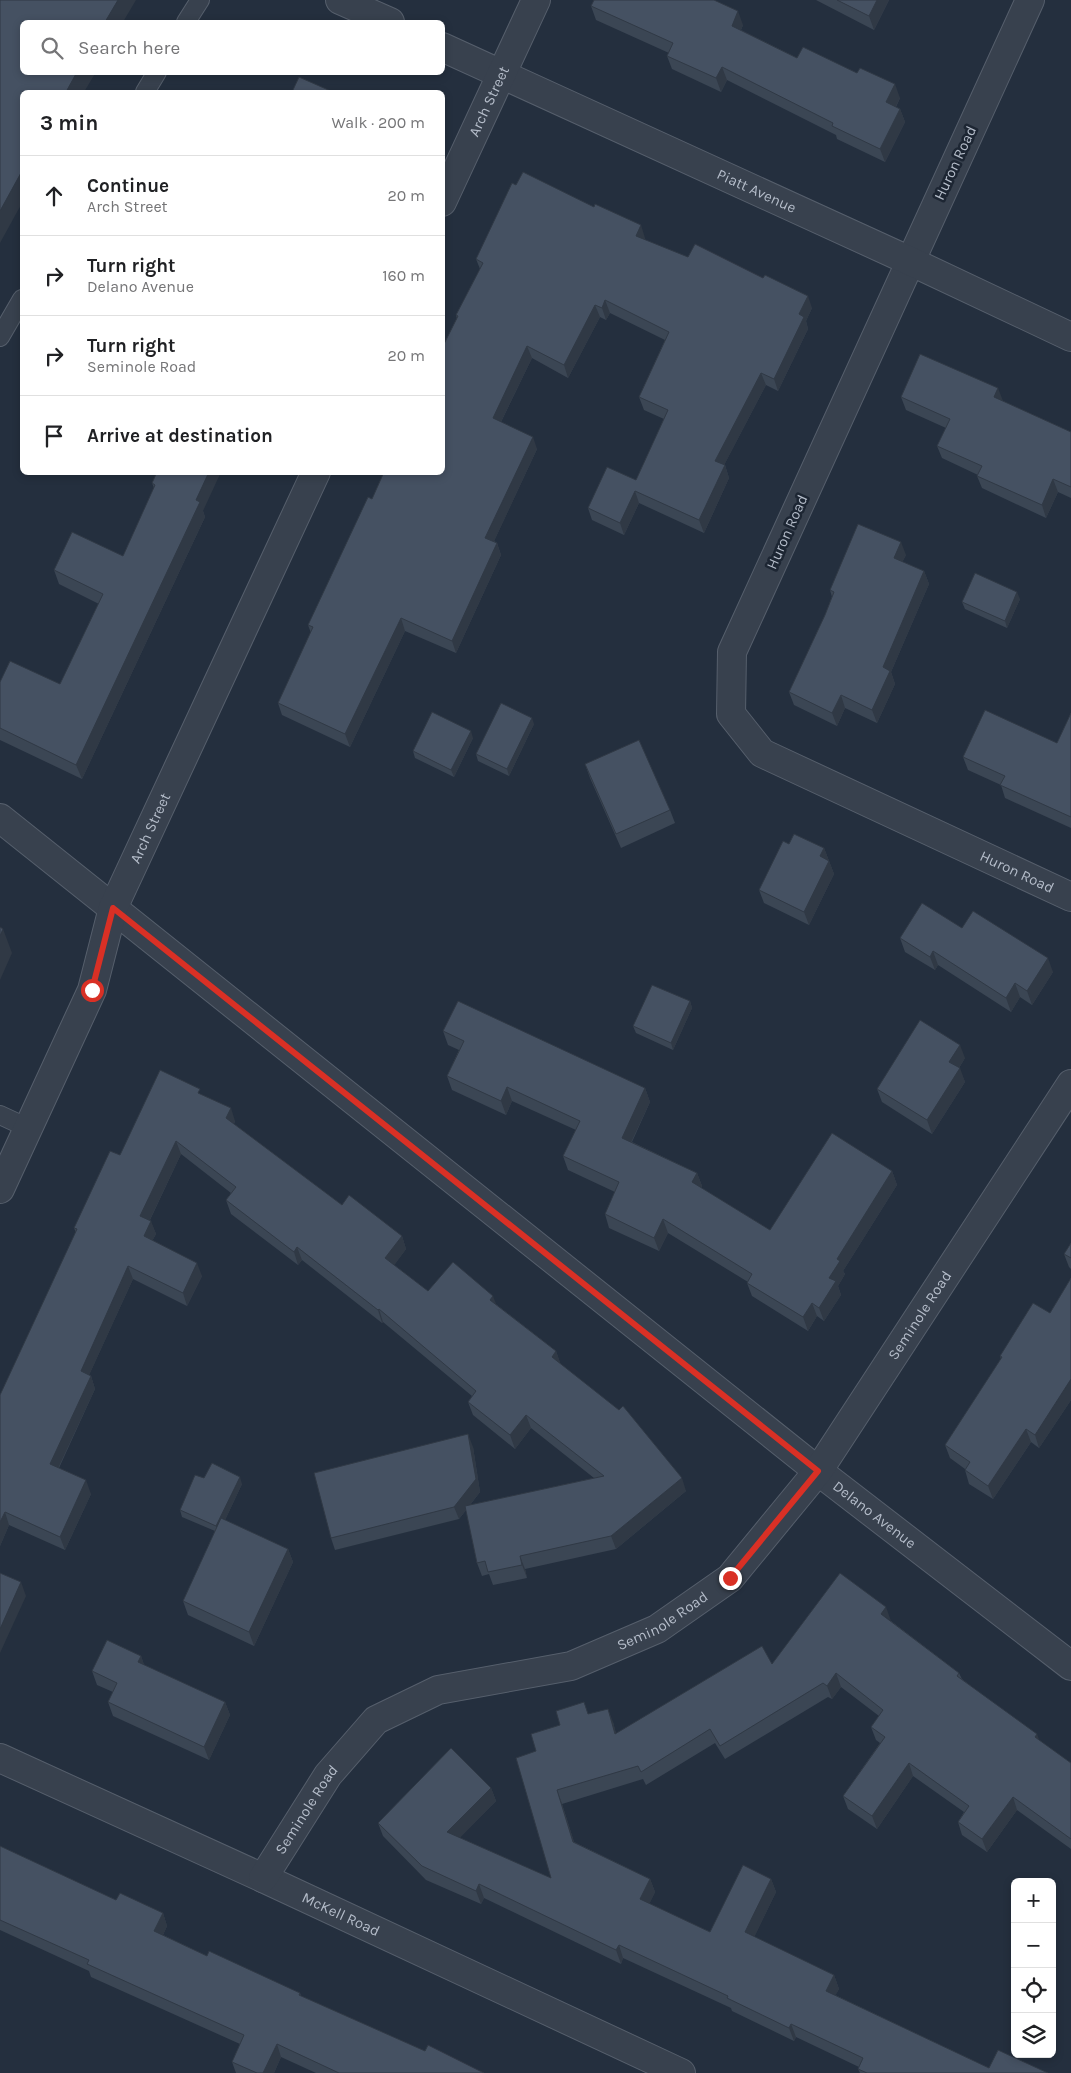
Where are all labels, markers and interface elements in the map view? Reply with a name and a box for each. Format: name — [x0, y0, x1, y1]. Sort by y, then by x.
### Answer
search box — [20, 20, 445, 75]
icon: search — [38, 34, 66, 62]
text: Search here — [78, 37, 180, 59]
street label: Arch Street — [465, 63, 513, 139]
text: 3 min — [40, 111, 98, 135]
text: Walk · 200 m — [331, 113, 425, 132]
street label: Huron Road — [930, 123, 980, 203]
street label: Piatt Avenue — [714, 165, 799, 217]
text: Continue — [87, 175, 169, 197]
icon: ahead — [40, 182, 68, 210]
text: 20 m — [387, 186, 425, 205]
text: Arch Street — [87, 197, 168, 216]
text: Turn right — [87, 255, 176, 277]
icon: right — [40, 262, 68, 290]
text: 160 m — [382, 266, 425, 285]
text: Delano Avenue — [87, 277, 194, 296]
text: Turn right — [87, 335, 176, 357]
icon: right — [40, 342, 68, 370]
text: 20 m — [387, 346, 425, 365]
text: Seminole Road — [87, 357, 196, 376]
icon: arrive — [40, 422, 68, 450]
text: Arrive at destination — [87, 425, 273, 447]
street label: Huron Road — [763, 492, 811, 572]
street label: Arch Street — [126, 790, 174, 866]
street label: Huron Road — [977, 847, 1057, 897]
route start — [81, 979, 104, 1002]
street label: Seminole Road — [884, 1267, 955, 1363]
street label: Delano Avenue — [829, 1477, 920, 1552]
route end — [719, 1567, 742, 1590]
street label: Seminole Road — [614, 1587, 711, 1654]
street label: Seminole Road — [271, 1761, 342, 1858]
map controls — [1011, 1878, 1056, 2058]
button: + — [1011, 1878, 1056, 1923]
street label: McKell Road — [299, 1888, 383, 1940]
button: − — [1011, 1923, 1056, 1968]
button: locate — [1011, 1968, 1056, 2013]
button: layers — [1011, 2013, 1056, 2058]

